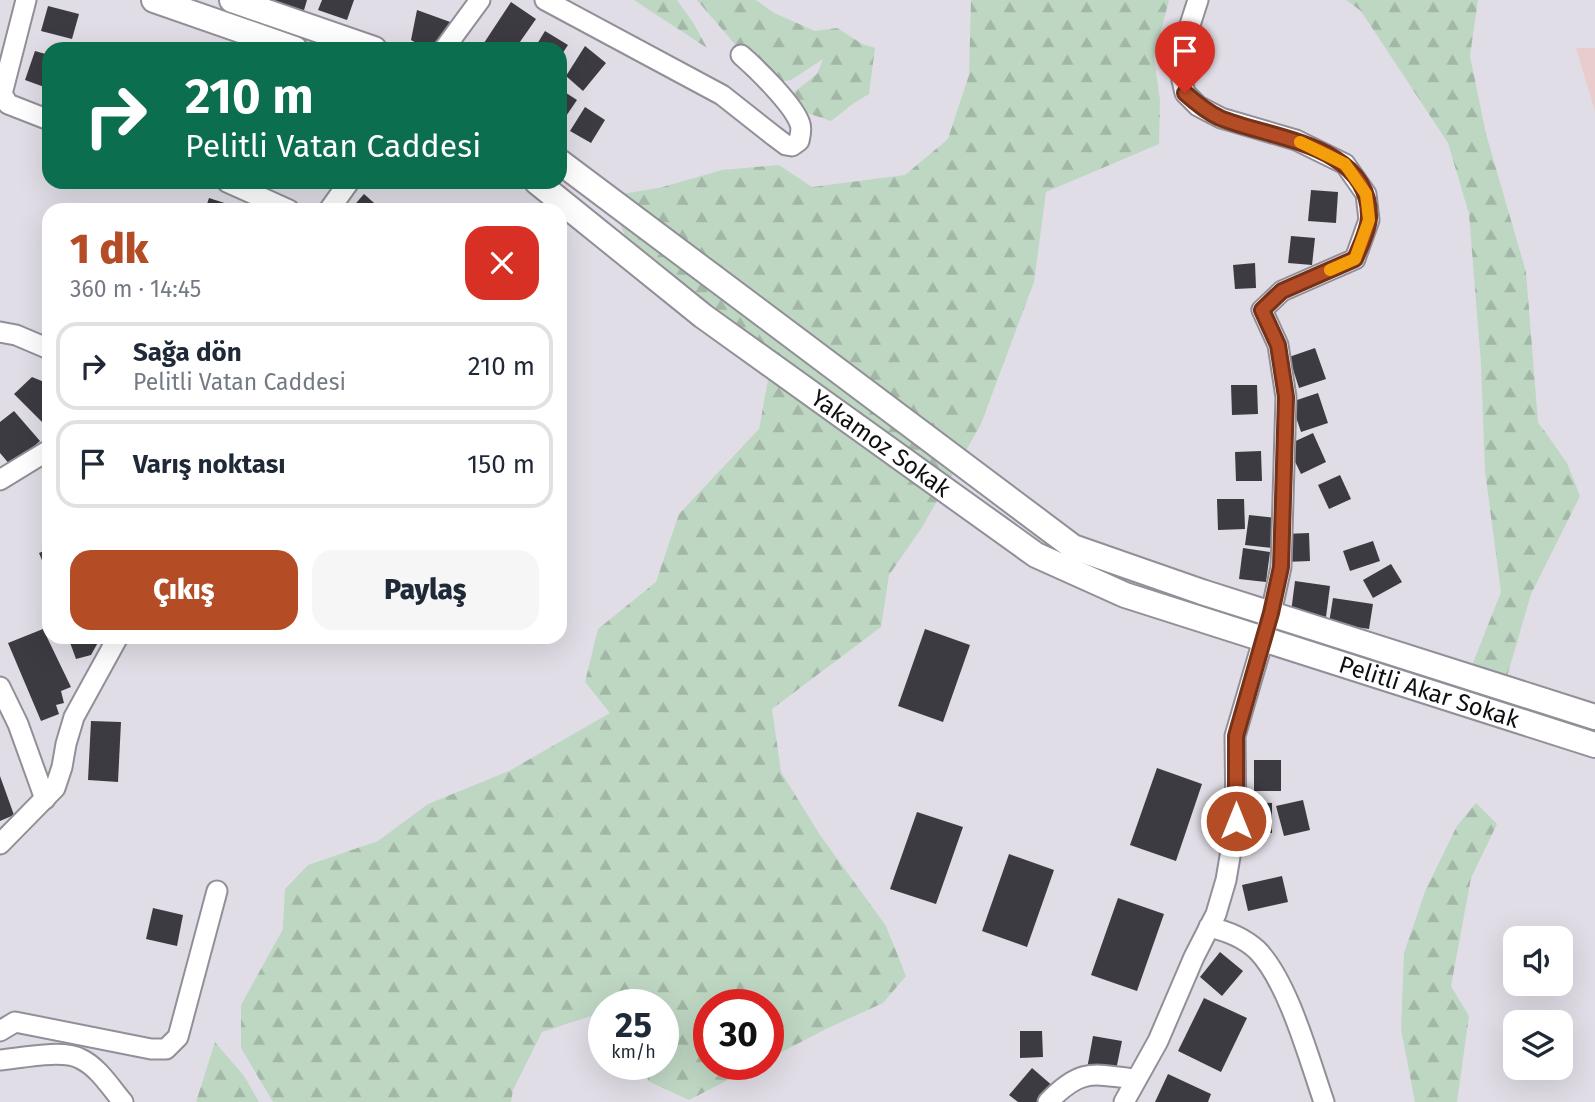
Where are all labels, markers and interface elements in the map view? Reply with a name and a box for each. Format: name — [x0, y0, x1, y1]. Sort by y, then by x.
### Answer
pin — [1155, 21, 1215, 93]
icon: arrive — [1166, 32, 1204, 70]
text: 210 m — [185, 67, 314, 126]
icon: right — [70, 70, 161, 161]
text: Pelitli Vatan Caddesi — [185, 127, 481, 165]
text: 1 dk — [70, 224, 148, 274]
button: close — [465, 226, 539, 300]
text: 360 m · 14:45 — [70, 275, 201, 303]
text: Sağa dön — [133, 337, 242, 368]
icon: right — [74, 347, 112, 385]
text: 210 m — [468, 351, 535, 382]
text: Pelitli Vatan Caddesi — [133, 368, 346, 396]
street label: Yakamoz Sokak — [805, 384, 956, 503]
icon: arrive — [74, 445, 112, 483]
text: Varış noktası — [133, 449, 286, 480]
text: 150 m — [467, 449, 535, 480]
button: Çıkış — [70, 550, 298, 630]
button: Paylaş — [312, 550, 539, 630]
street label: Pelitli Akar Sokak — [1335, 650, 1523, 734]
position arrow — [1199, 784, 1273, 858]
map controls — [1503, 926, 1573, 1080]
button: sound — [1503, 926, 1573, 996]
speed limit sign: 30 — [693, 989, 784, 1080]
text: 25 — [615, 1004, 652, 1046]
button: layers — [1503, 1010, 1573, 1080]
text: km/h — [611, 1041, 656, 1063]

